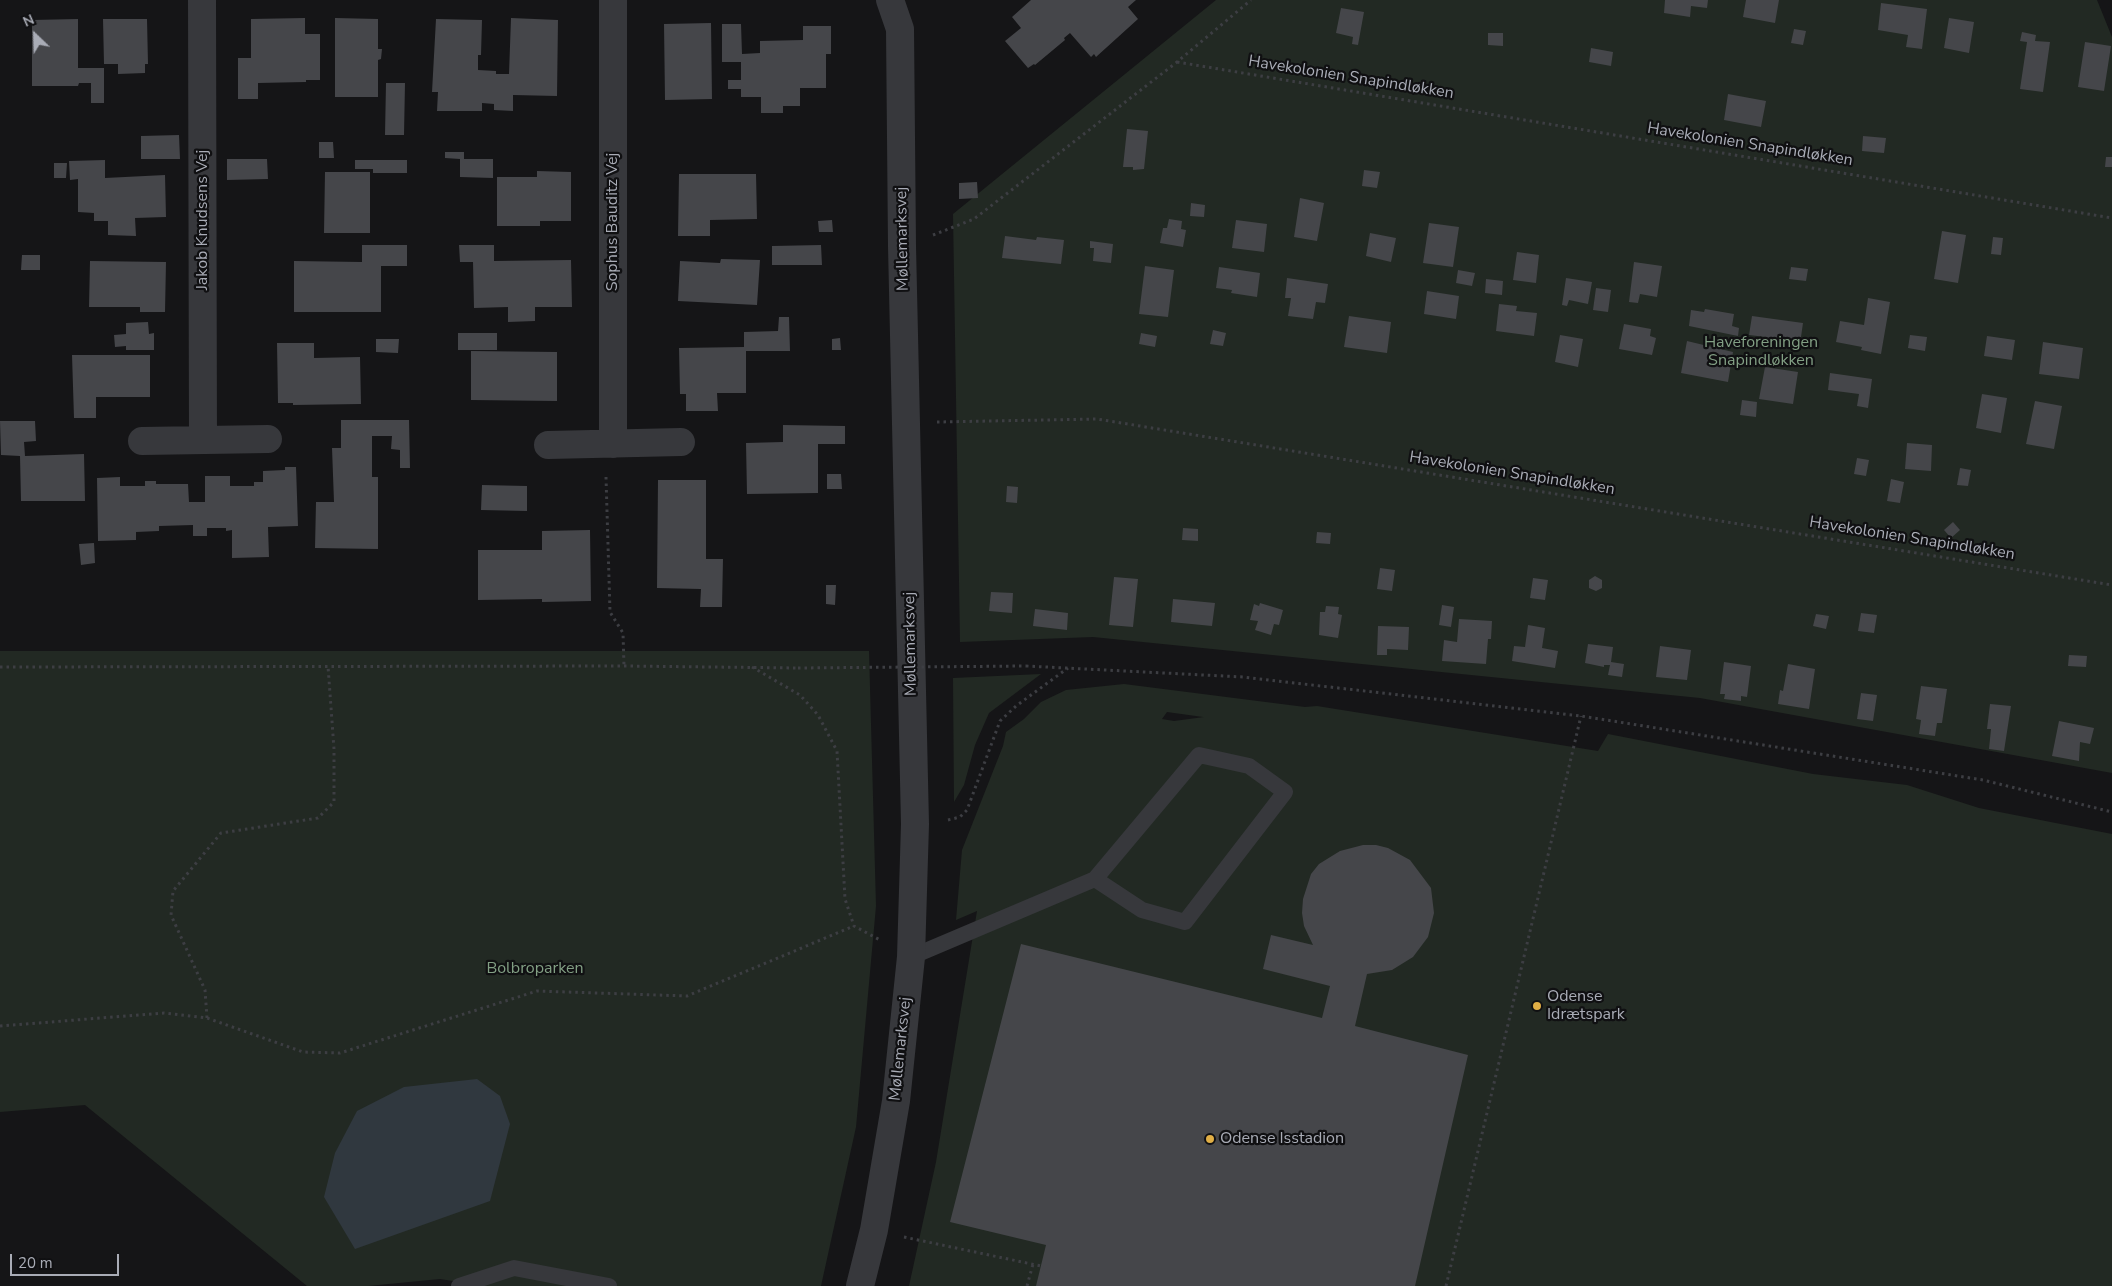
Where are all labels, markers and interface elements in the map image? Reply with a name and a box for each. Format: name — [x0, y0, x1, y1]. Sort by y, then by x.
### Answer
north arrow — [10, 10, 60, 60]
text: N — [20, 10, 37, 32]
street label: Havekolonien Snapindløkken — [1247, 52, 1455, 104]
street label: Havekolonien Snapindløkken — [1646, 119, 1854, 171]
street label: Jakob Knudsens Vej — [193, 150, 213, 290]
street label: Sophus Bauditz Vej — [603, 153, 623, 291]
street label: Møllemarksvej — [892, 187, 914, 291]
park label: Haveforeningen Snapindløkken — [1704, 333, 1818, 371]
street label: Havekolonien Snapindløkken — [1408, 448, 1616, 500]
street label: Havekolonien Snapindløkken — [1808, 513, 2016, 565]
street label: Møllemarksvej — [900, 592, 922, 696]
park label: Bolbroparken — [486, 959, 584, 979]
place label: Odense Idrætspark — [1547, 987, 1625, 1025]
street label: Møllemarksvej — [886, 996, 916, 1102]
marker: Odense Idrætspark — [1531, 1000, 1543, 1012]
place label: Odense Isstadion — [1220, 1129, 1344, 1149]
marker: Odense Isstadion — [1204, 1133, 1216, 1145]
scale bar — [12, 1244, 121, 1276]
text: 20 m — [18, 1253, 53, 1273]

